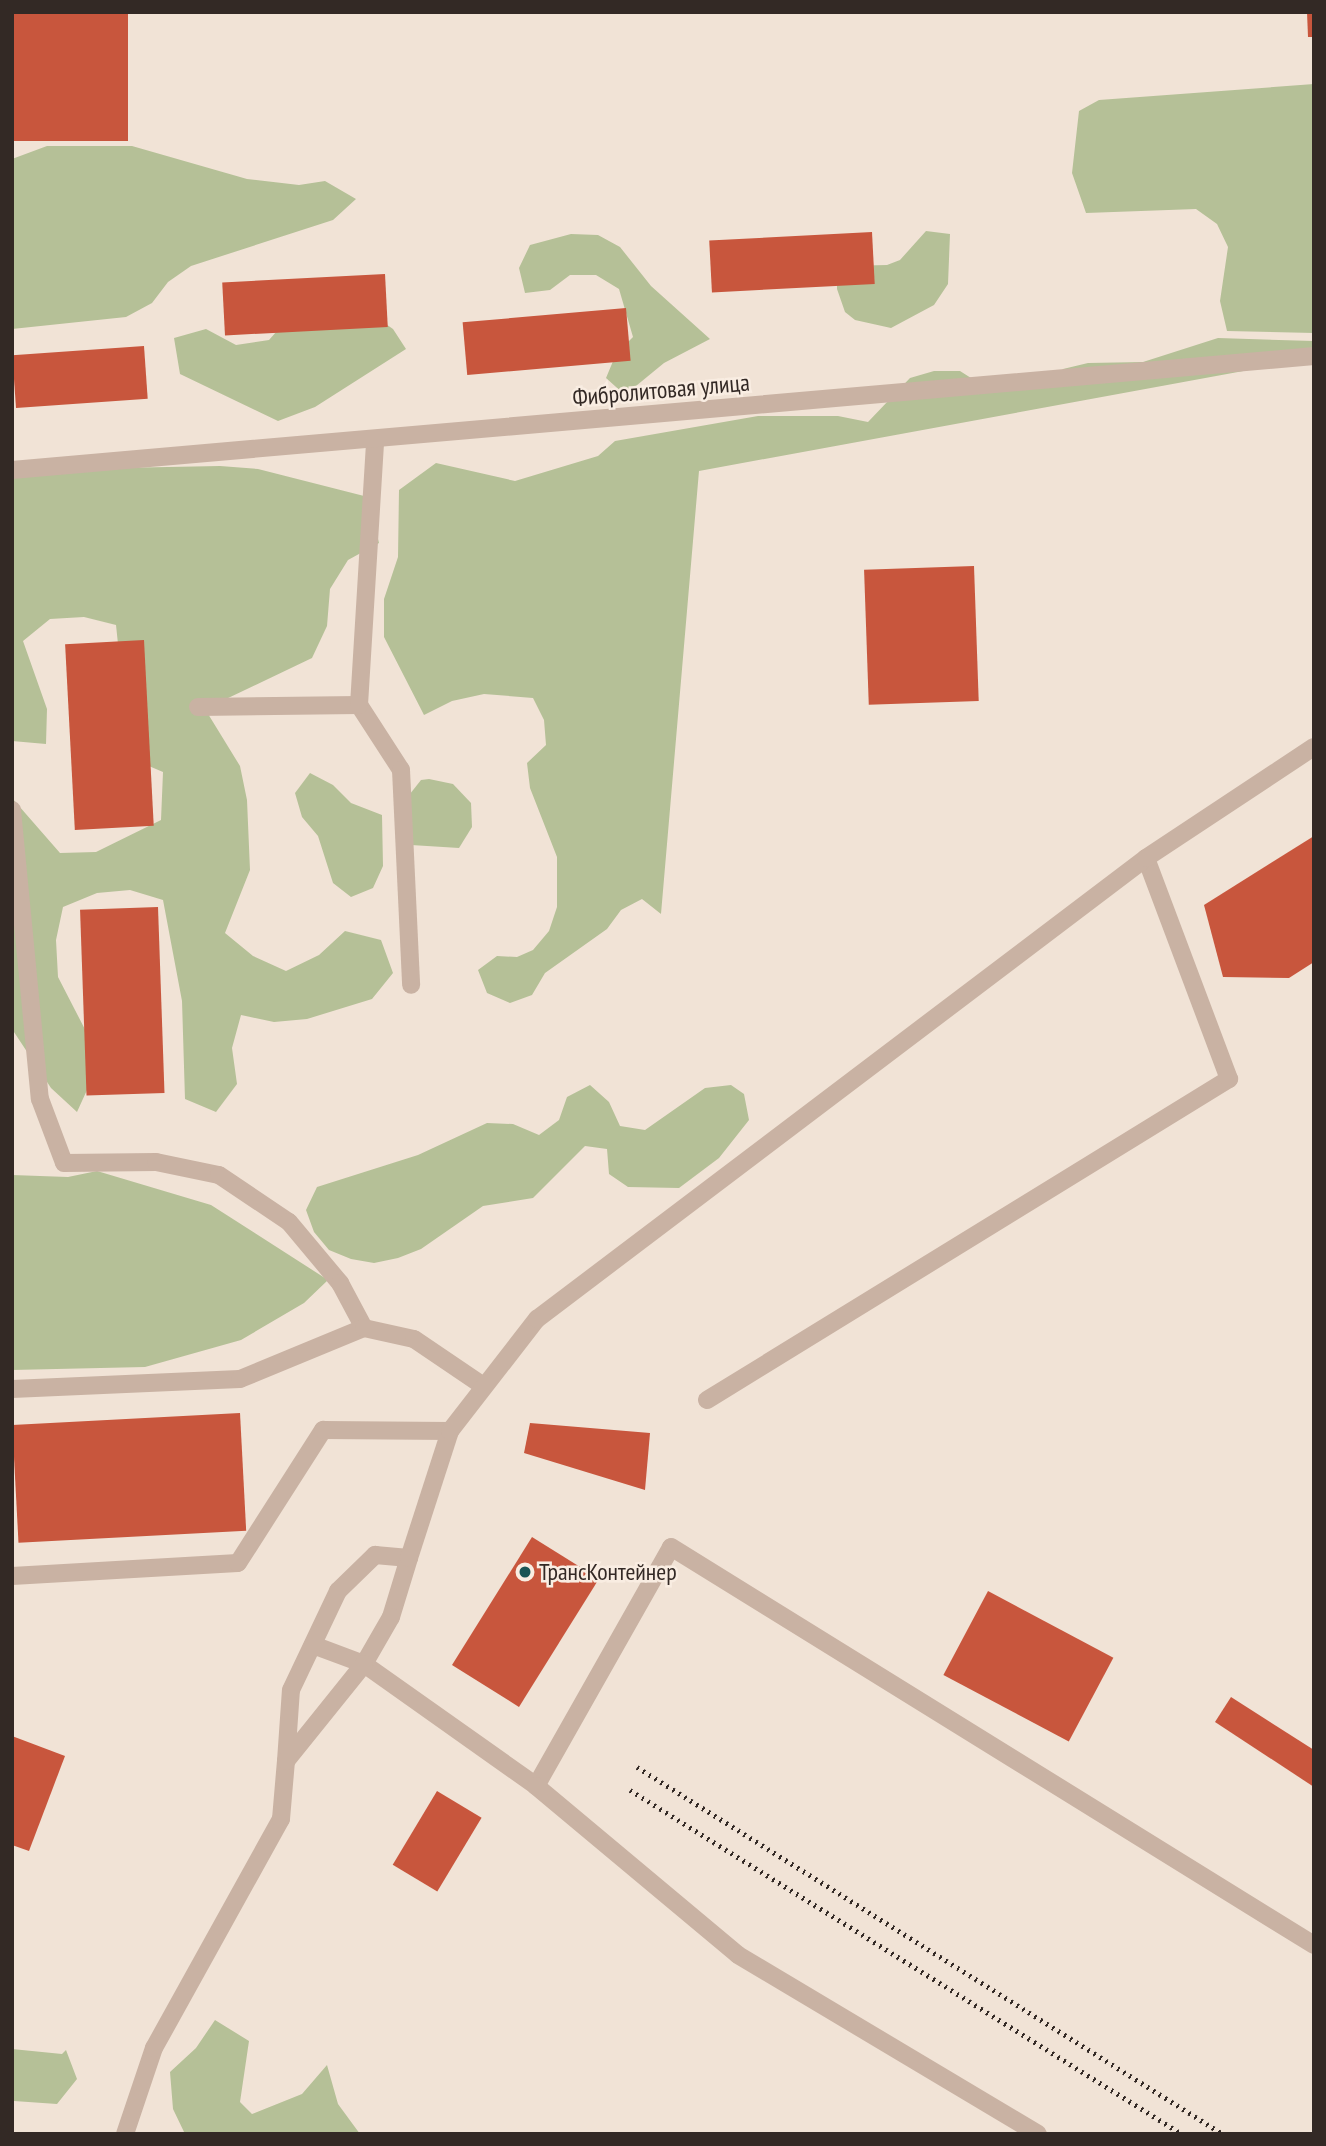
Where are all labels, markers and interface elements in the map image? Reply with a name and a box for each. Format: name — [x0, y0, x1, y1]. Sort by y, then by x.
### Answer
street label: Фибролитовая улица — [571, 368, 751, 412]
place label: ТрансКонтейнер — [539, 1558, 677, 1586]
marker: ТрансКонтейнер — [517, 1564, 533, 1580]

